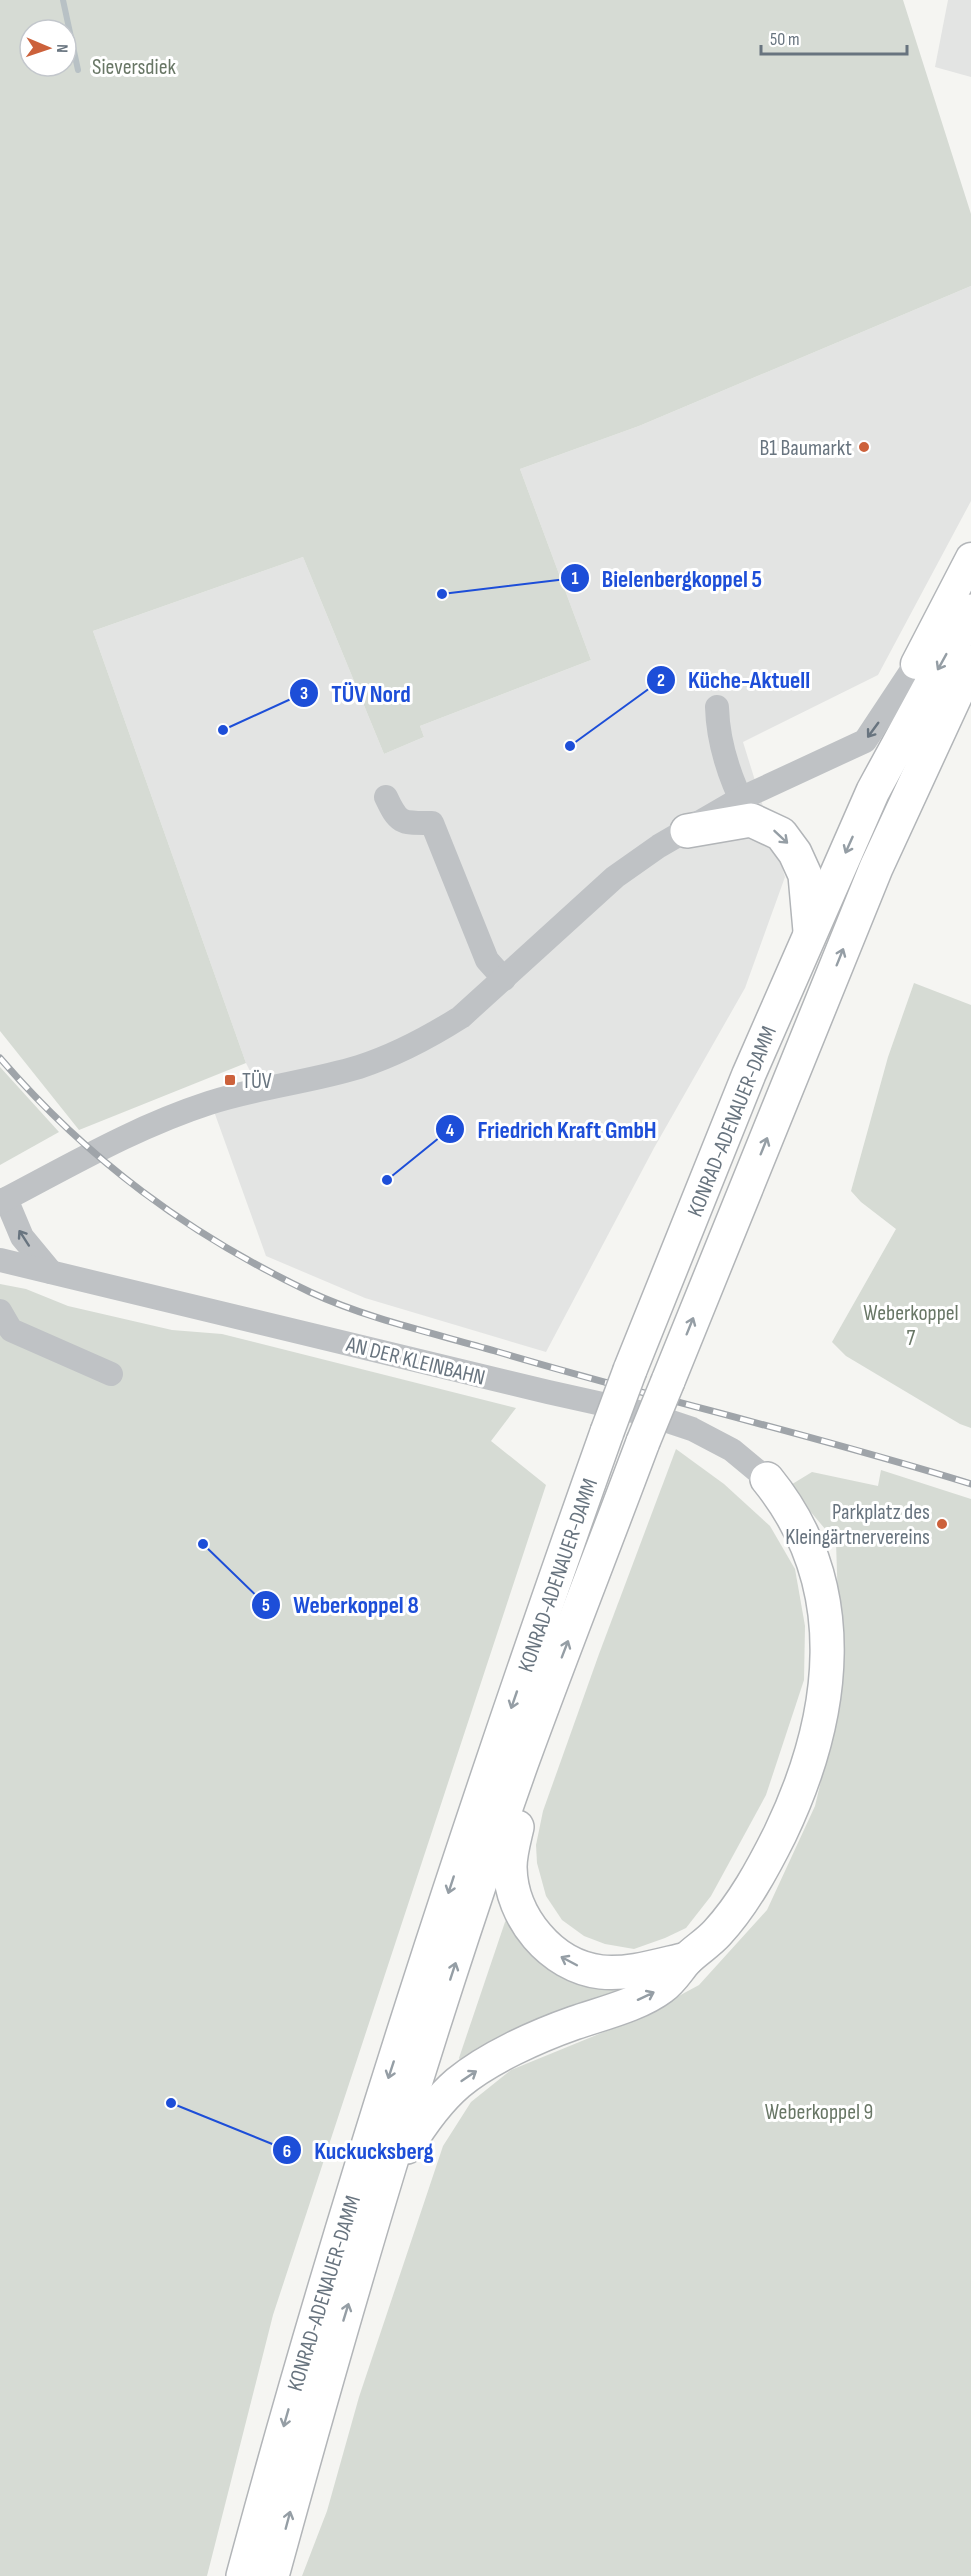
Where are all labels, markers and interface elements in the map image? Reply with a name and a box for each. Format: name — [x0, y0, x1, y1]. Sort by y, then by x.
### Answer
north arrow — [18, 18, 78, 78]
scale bar — [761, 18, 906, 56]
text: 50 m — [770, 29, 800, 50]
text: N — [52, 44, 71, 53]
park label: Sieversdiek — [92, 54, 176, 81]
place label: B1 Baumarkt — [759, 435, 852, 462]
marker: B1 Baumarkt — [857, 440, 871, 454]
callout: Bielenbergkoppel 5 — [560, 557, 774, 599]
text: Bielenbergkoppel 5 — [602, 565, 762, 594]
text: 1 — [571, 568, 579, 589]
one-way arrow — [936, 653, 948, 670]
callout: Küche-Aktuell — [646, 659, 822, 701]
text: Küche-Aktuell — [688, 666, 810, 695]
text: 2 — [657, 670, 665, 691]
callout: TÜV Nord — [289, 672, 422, 714]
text: TÜV Nord — [331, 680, 411, 709]
text: 3 — [300, 683, 308, 704]
one-way arrow — [866, 722, 879, 738]
one-way arrow — [773, 830, 788, 844]
one-way arrow — [843, 835, 855, 853]
one-way arrow — [835, 948, 846, 967]
street label: KONRAD-ADENAUER-DAMM — [682, 1022, 783, 1221]
place label: TÜV — [242, 1068, 272, 1095]
marker: TÜV — [223, 1073, 237, 1087]
callout: Friedrich Kraft GmbH — [435, 1108, 669, 1150]
text: Friedrich Kraft GmbH — [477, 1116, 657, 1145]
text: 4 — [446, 1120, 455, 1141]
one-way arrow — [759, 1137, 770, 1156]
one-way arrow — [18, 1230, 30, 1247]
park label: Weberkoppel 7 — [863, 1300, 959, 1352]
one-way arrow — [685, 1318, 696, 1336]
street label: AN DER KLEINBAHN — [343, 1331, 488, 1392]
street label: KONRAD-ADENAUER-DAMM — [513, 1475, 604, 1676]
place label: Parkplatz des Kleingärtnervereins — [785, 1499, 930, 1551]
marker: Parkplatz des Kleingärtnervereins — [935, 1517, 949, 1531]
callout: Weberkoppel 8 — [251, 1584, 430, 1626]
text: Weberkoppel 8 — [293, 1591, 419, 1620]
text: 5 — [262, 1595, 270, 1616]
one-way arrow — [561, 1640, 572, 1659]
one-way arrow — [508, 1690, 519, 1709]
one-way arrow — [445, 1875, 456, 1894]
one-way arrow — [561, 1955, 578, 1967]
one-way arrow — [448, 1961, 459, 1980]
one-way arrow — [636, 1989, 654, 2001]
one-way arrow — [385, 2060, 396, 2079]
one-way arrow — [460, 2070, 476, 2082]
park label: Weberkoppel 9 — [765, 2099, 873, 2126]
callout: Kuckucksberg — [272, 2129, 445, 2171]
text: Kuckucksberg — [314, 2137, 434, 2166]
text: 6 — [283, 2141, 291, 2162]
street label: KONRAD-ADENAUER-DAMM — [282, 2192, 367, 2394]
one-way arrow — [341, 2303, 352, 2322]
one-way arrow — [280, 2408, 291, 2427]
one-way arrow — [283, 2510, 294, 2529]

